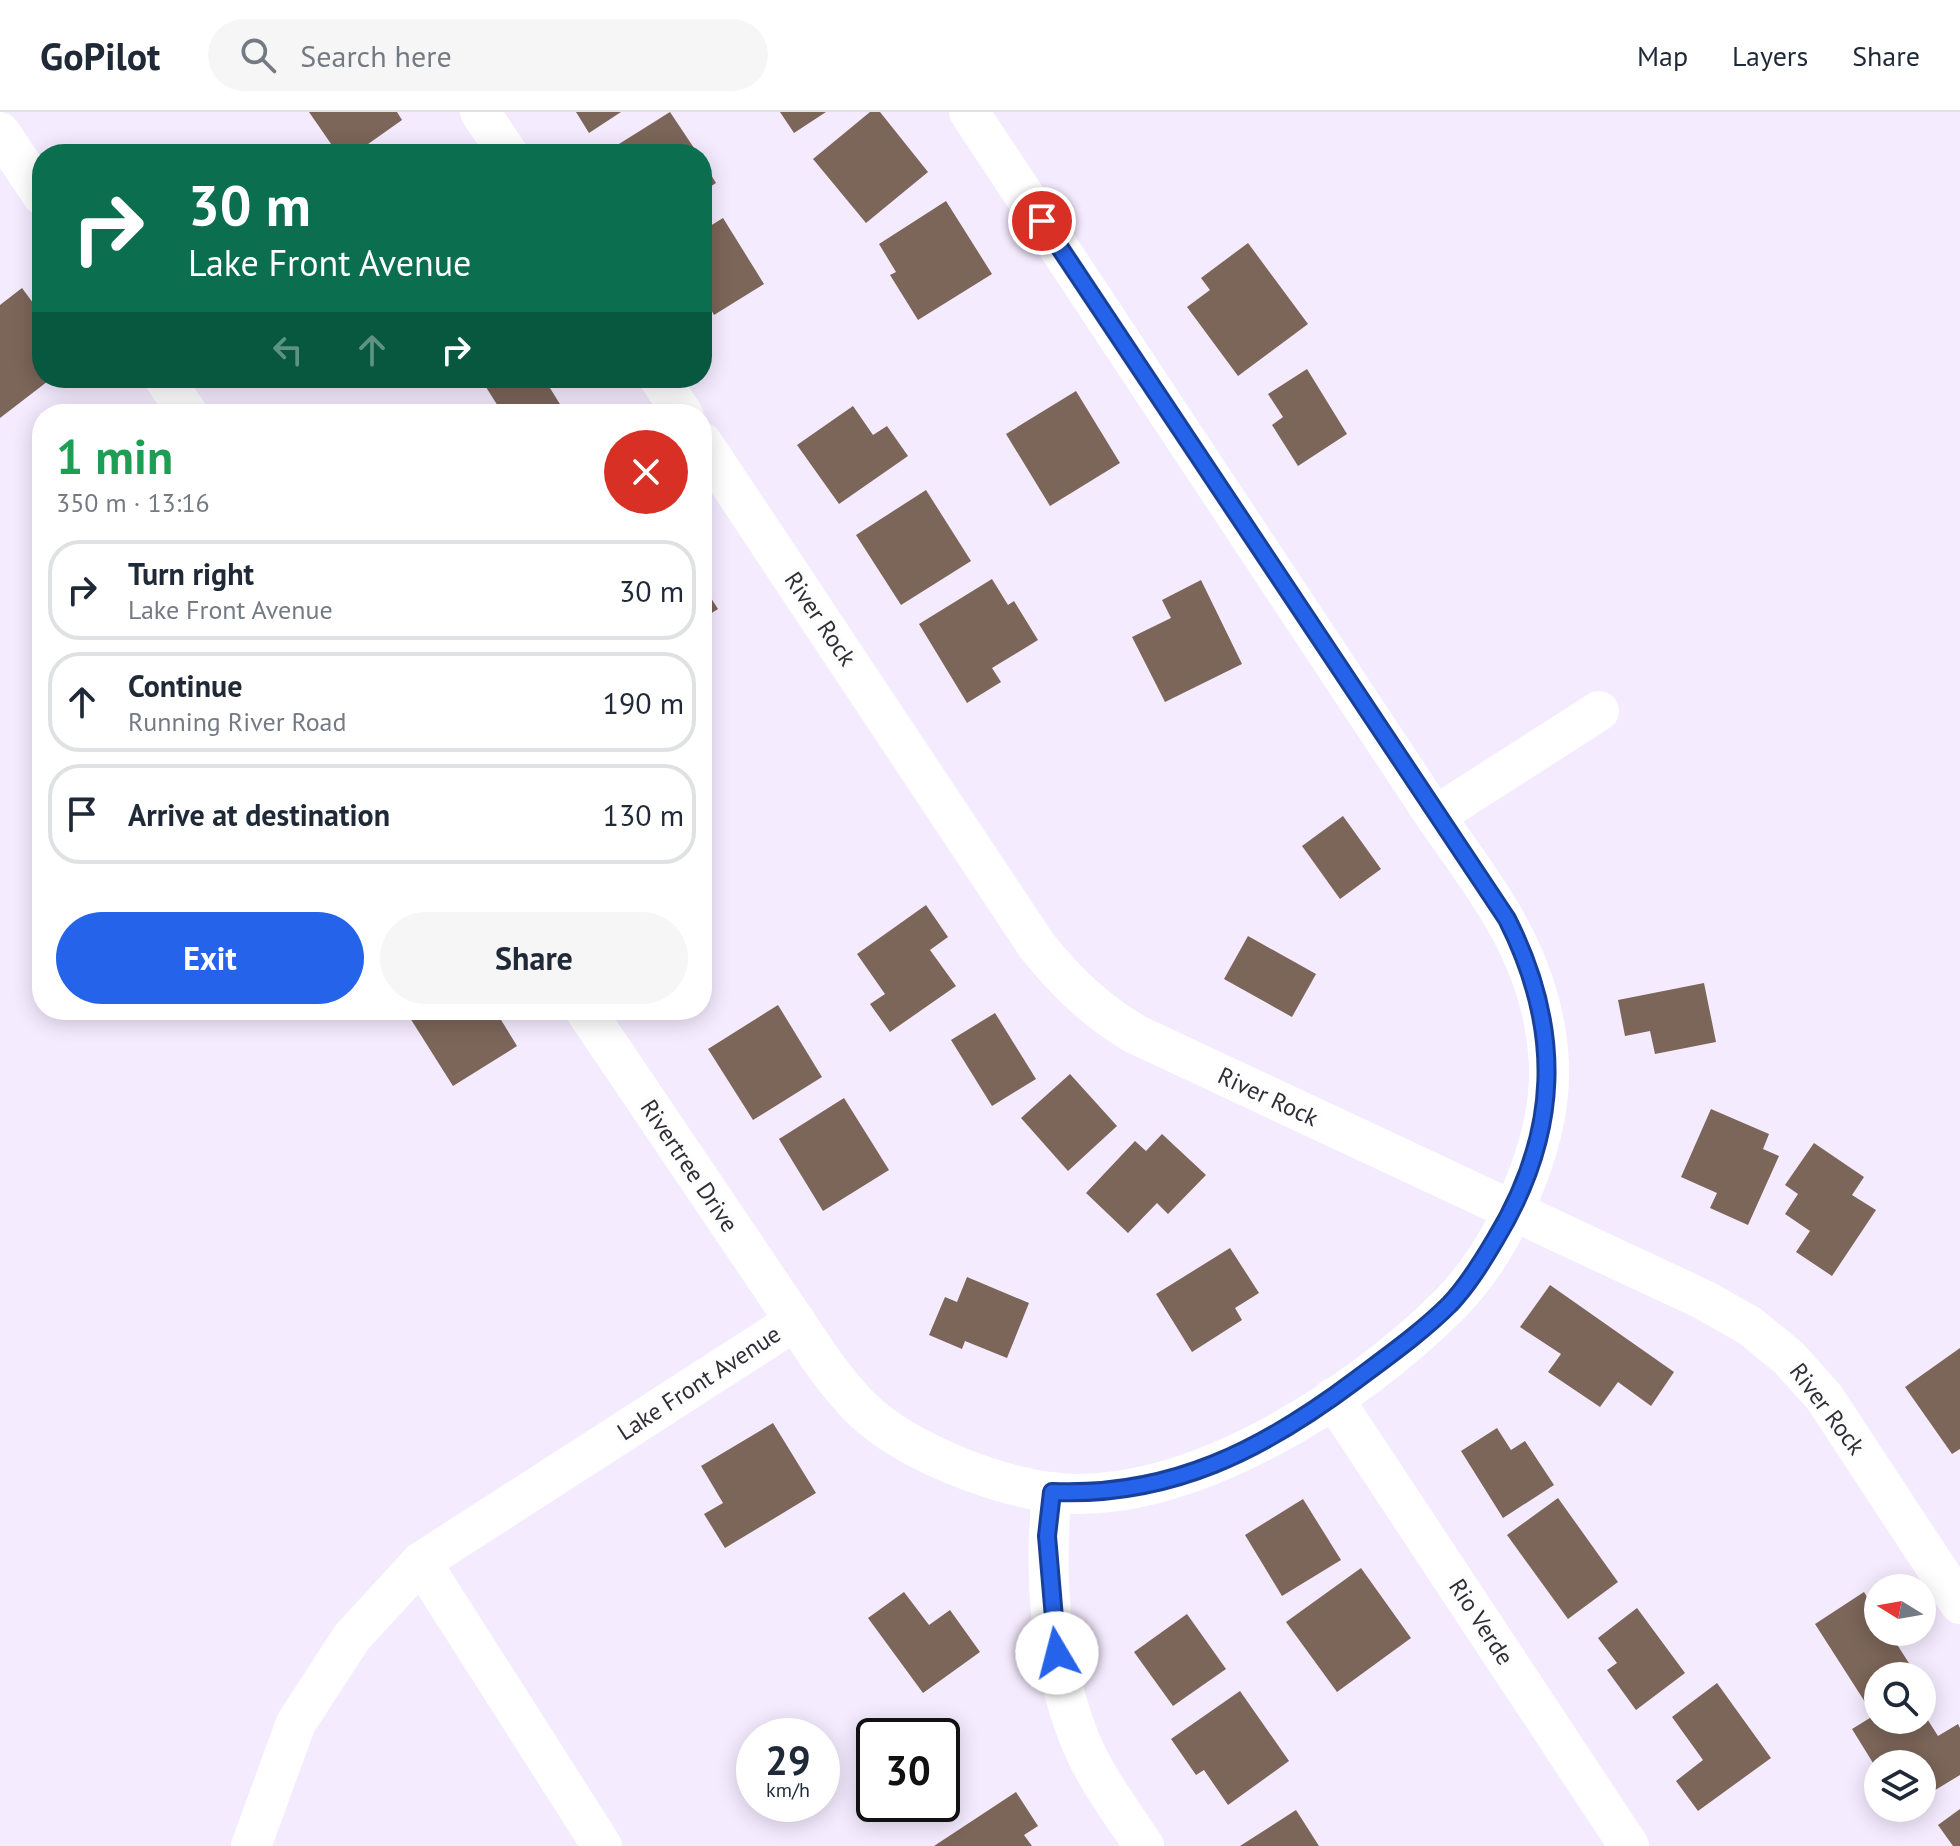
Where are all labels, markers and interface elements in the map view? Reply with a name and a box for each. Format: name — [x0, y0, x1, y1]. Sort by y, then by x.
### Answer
search box — [208, 19, 768, 91]
text: GoPilot — [40, 31, 160, 80]
icon: search — [236, 33, 280, 77]
text: Search here — [300, 36, 452, 75]
text: Map — [1637, 37, 1688, 74]
text: Layers — [1732, 37, 1808, 74]
text: Share — [1852, 37, 1920, 74]
text: 30 m — [188, 169, 311, 241]
icon: right — [56, 176, 160, 280]
pin — [1008, 187, 1076, 255]
icon: arrive — [1020, 199, 1064, 243]
text: Lake Front Avenue — [188, 239, 471, 286]
icon: left — [266, 328, 310, 372]
icon: ahead — [350, 328, 394, 372]
icon: right — [434, 328, 478, 372]
text: 1 min — [56, 425, 173, 487]
button: close — [604, 430, 688, 514]
text: 350 m · 13:16 — [56, 486, 210, 519]
text: Turn right — [128, 554, 254, 593]
street label: River Rock — [778, 566, 863, 672]
icon: right — [60, 568, 104, 612]
text: 30 m — [619, 571, 684, 610]
text: Lake Front Avenue — [128, 593, 333, 626]
text: Continue — [128, 666, 242, 705]
icon: ahead — [60, 680, 104, 724]
text: 190 m — [603, 683, 684, 722]
text: Running River Road — [128, 705, 346, 738]
icon: arrive — [60, 792, 104, 836]
text: Arrive at destination — [128, 795, 390, 834]
text: 130 m — [603, 795, 684, 834]
button: Exit — [56, 912, 364, 1004]
button: Share — [380, 912, 688, 1004]
street label: River Rock — [1213, 1060, 1324, 1133]
street label: Rivertree Drive — [634, 1093, 745, 1238]
street label: Lake Front Avenue — [611, 1318, 786, 1447]
street label: River Rock — [1783, 1357, 1872, 1461]
street label: Rio Verde — [1442, 1573, 1521, 1671]
north arrow — [1864, 1574, 1936, 1646]
map controls — [1864, 1574, 1936, 1822]
position arrow — [1015, 1611, 1099, 1695]
button: search — [1864, 1662, 1936, 1734]
speed limit sign: 30 — [856, 1718, 960, 1822]
text: 29 — [765, 1734, 811, 1786]
button: layers — [1864, 1750, 1936, 1822]
text: km/h — [766, 1777, 810, 1803]

